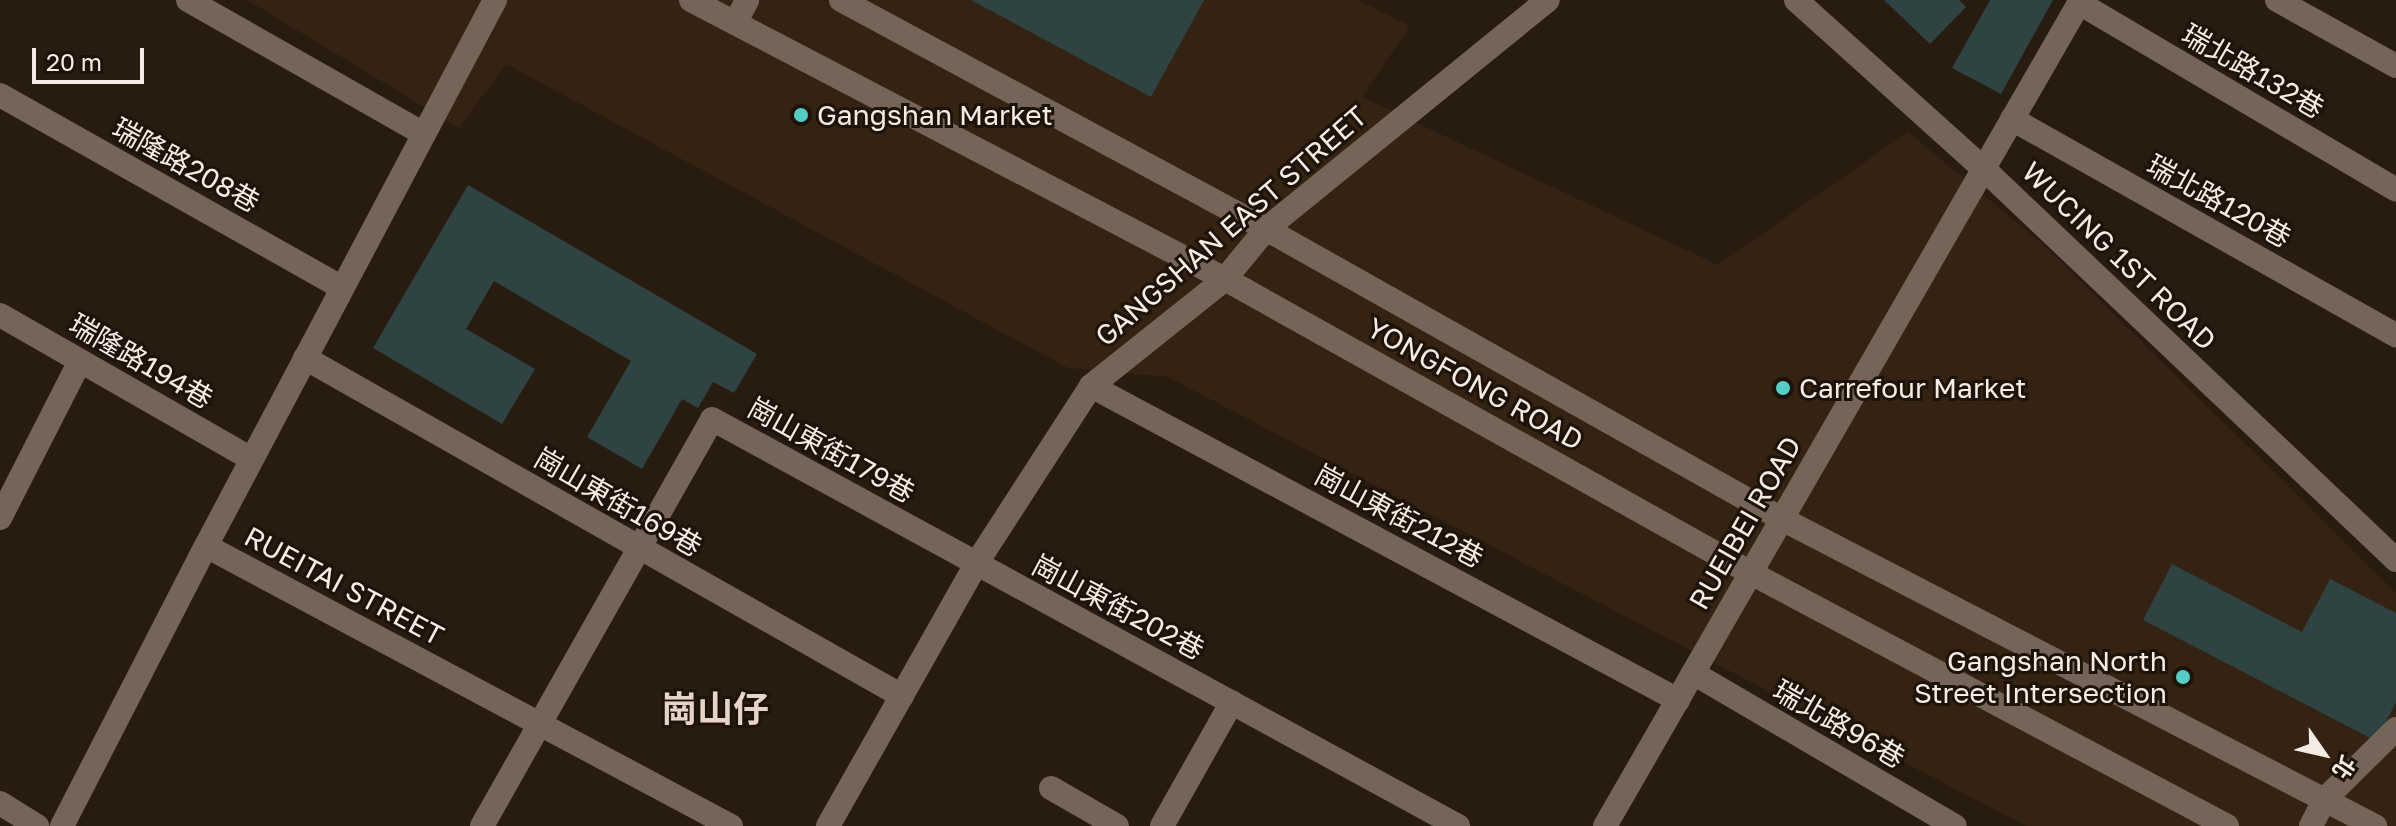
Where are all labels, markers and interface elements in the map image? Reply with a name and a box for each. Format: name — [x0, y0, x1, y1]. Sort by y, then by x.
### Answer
street label: 瑞北路132巷 — [2176, 17, 2330, 125]
scale bar — [36, 32, 148, 82]
text: 20 m — [46, 47, 102, 76]
place label: Gangshan Market — [817, 98, 1053, 132]
street label: GANGSHAN EAST STREET — [1088, 99, 1374, 353]
marker: Gangshan Market — [792, 106, 810, 124]
street label: 瑞隆路208巷 — [107, 111, 265, 219]
street label: 瑞北路120巷 — [2141, 148, 2297, 254]
street label: WUCING 1ST ROAD — [2015, 155, 2223, 357]
street label: 瑞隆路194巷 — [63, 307, 219, 415]
street label: YONGFONG ROAD — [1361, 311, 1589, 457]
place label: Carrefour Market — [1799, 371, 2026, 405]
marker: Carrefour Market — [1774, 379, 1792, 397]
street label: 崗山東街179巷 — [742, 390, 920, 510]
street label: RUEIBEI ROAD — [1682, 430, 1808, 616]
street label: 崗山東街169巷 — [528, 441, 708, 563]
street label: 崗山東街212巷 — [1309, 457, 1489, 575]
street label: RUEITAI STREET — [239, 519, 449, 653]
street label: 崗山東街202巷 — [1026, 548, 1210, 666]
place label: Gangshan North Street Intersection — [1914, 644, 2167, 710]
marker: Gangshan North Street Intersection — [2174, 668, 2192, 686]
street label: 瑞北路96巷 — [1767, 673, 1911, 775]
district label: 崗山仔 — [661, 687, 769, 731]
north arrow — [2284, 714, 2364, 794]
text: 北 — [2327, 751, 2362, 784]

